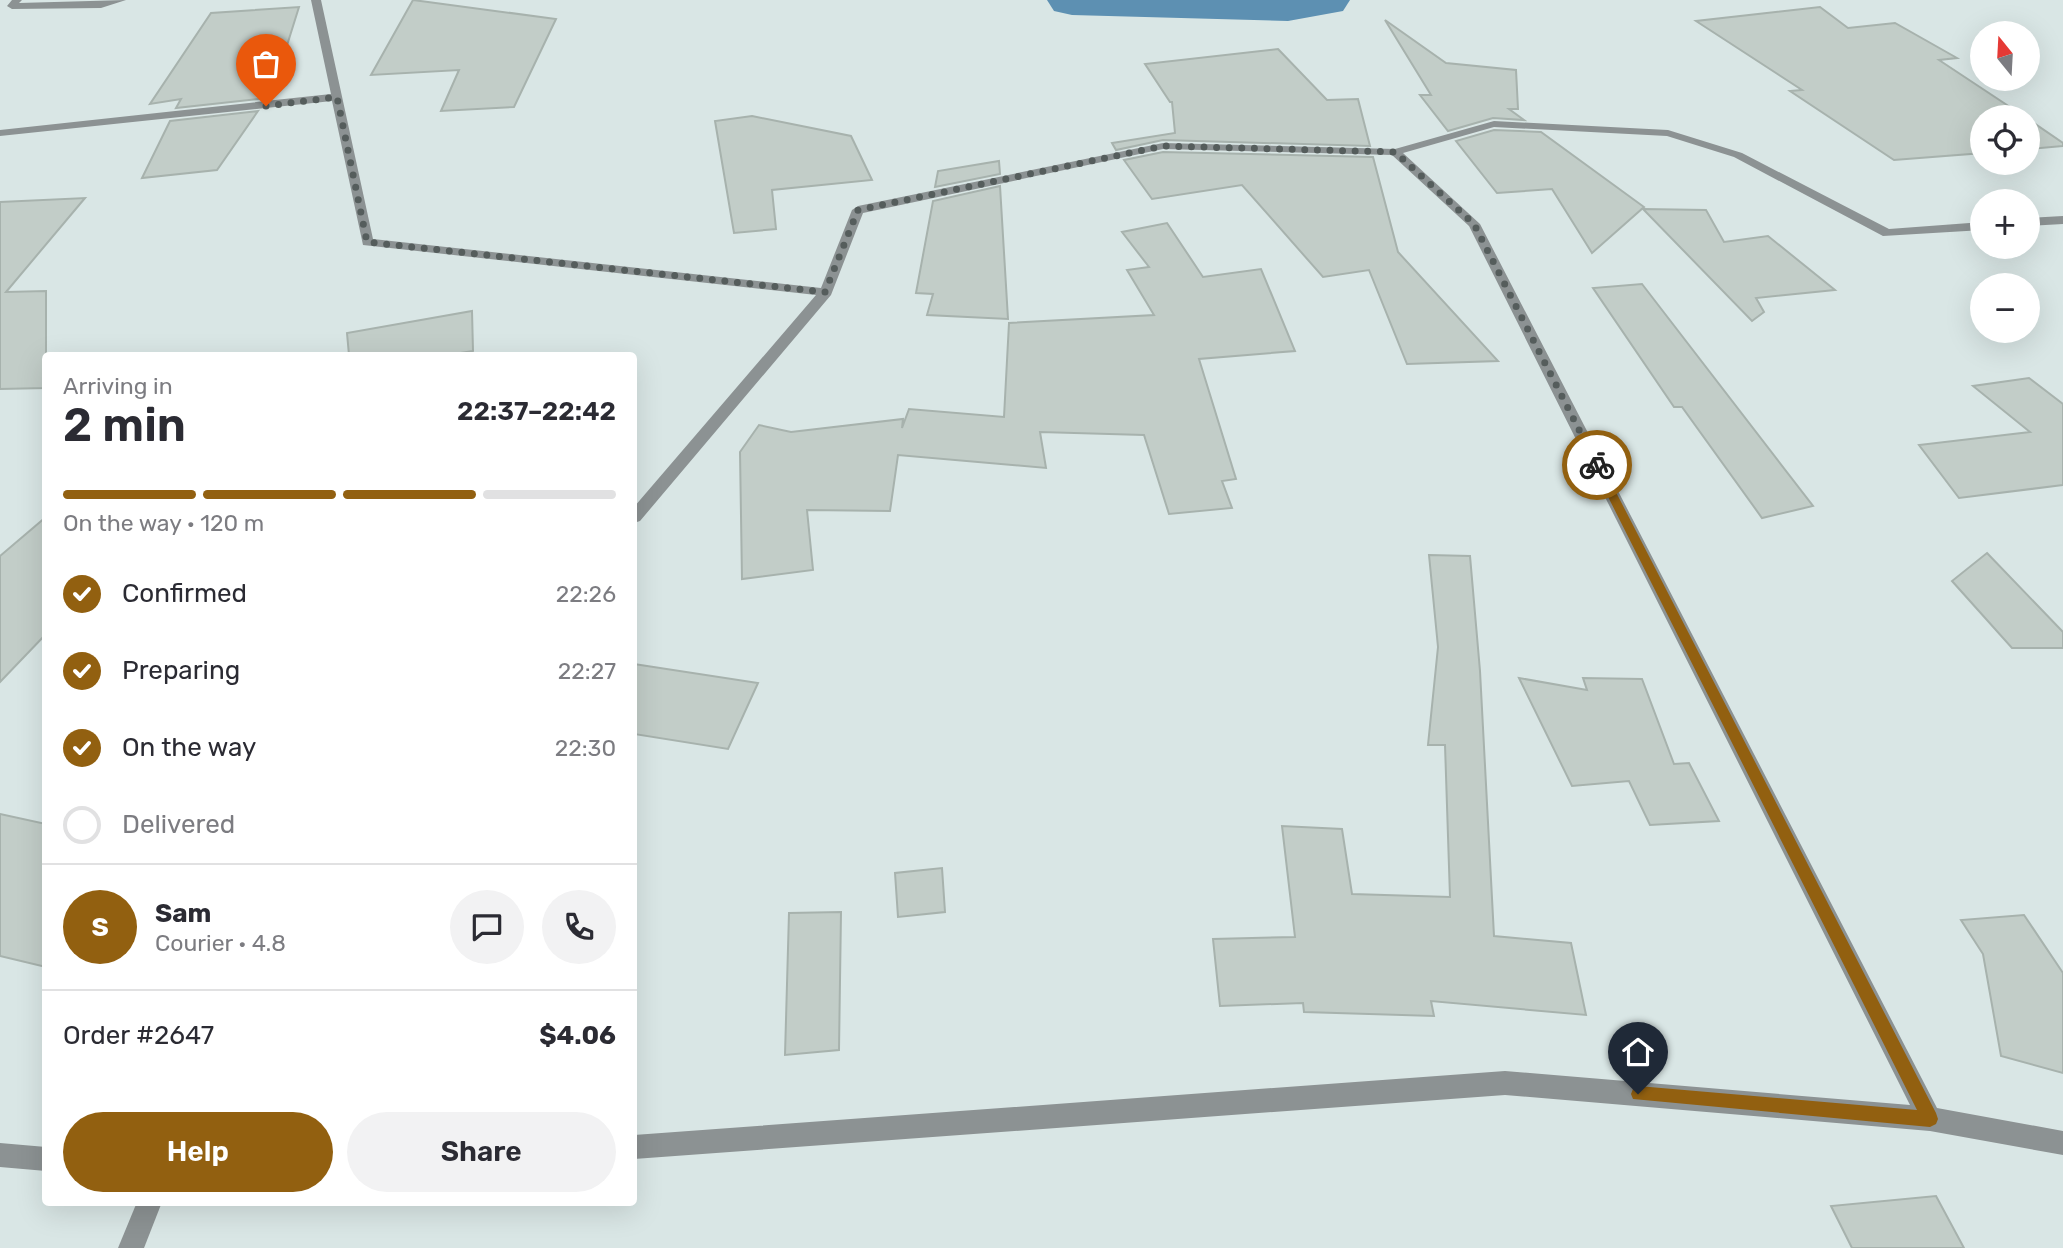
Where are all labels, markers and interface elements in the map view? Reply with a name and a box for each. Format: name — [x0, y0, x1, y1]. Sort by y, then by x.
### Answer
north arrow — [1970, 21, 2040, 91]
map controls — [1970, 21, 2040, 343]
pin — [236, 34, 296, 106]
icon: bag — [247, 45, 285, 83]
button: locate — [1970, 105, 2040, 175]
button: + — [1970, 189, 2040, 259]
button: − — [1970, 273, 2040, 343]
text: Arriving in — [63, 372, 173, 400]
text: 22:37–22:42 — [457, 396, 616, 427]
text: 2 min — [63, 398, 186, 453]
courier — [1562, 430, 1632, 500]
icon: bike — [1578, 446, 1616, 484]
text: On the way · 120 m — [63, 509, 264, 537]
icon: check — [63, 575, 101, 613]
text: Confirmed — [122, 578, 247, 609]
text: 22:26 — [556, 580, 616, 608]
icon: check — [63, 652, 101, 690]
text: Preparing — [122, 655, 240, 686]
text: 22:27 — [558, 657, 616, 685]
icon: check — [63, 729, 101, 767]
text: On the way — [122, 732, 256, 763]
text: 22:30 — [555, 734, 616, 762]
text: Delivered — [122, 809, 235, 840]
button: chat — [450, 890, 524, 964]
button: phone — [542, 890, 616, 964]
text: Sam — [155, 898, 211, 929]
text: S — [91, 912, 109, 943]
text: Courier · 4.8 — [155, 929, 286, 957]
text: Order #2647 — [63, 1020, 214, 1051]
text: $4.06 — [539, 1020, 616, 1051]
pin — [1608, 1022, 1668, 1094]
icon: home — [1619, 1033, 1657, 1071]
button: Help — [63, 1112, 333, 1192]
button: Share — [347, 1112, 616, 1192]

